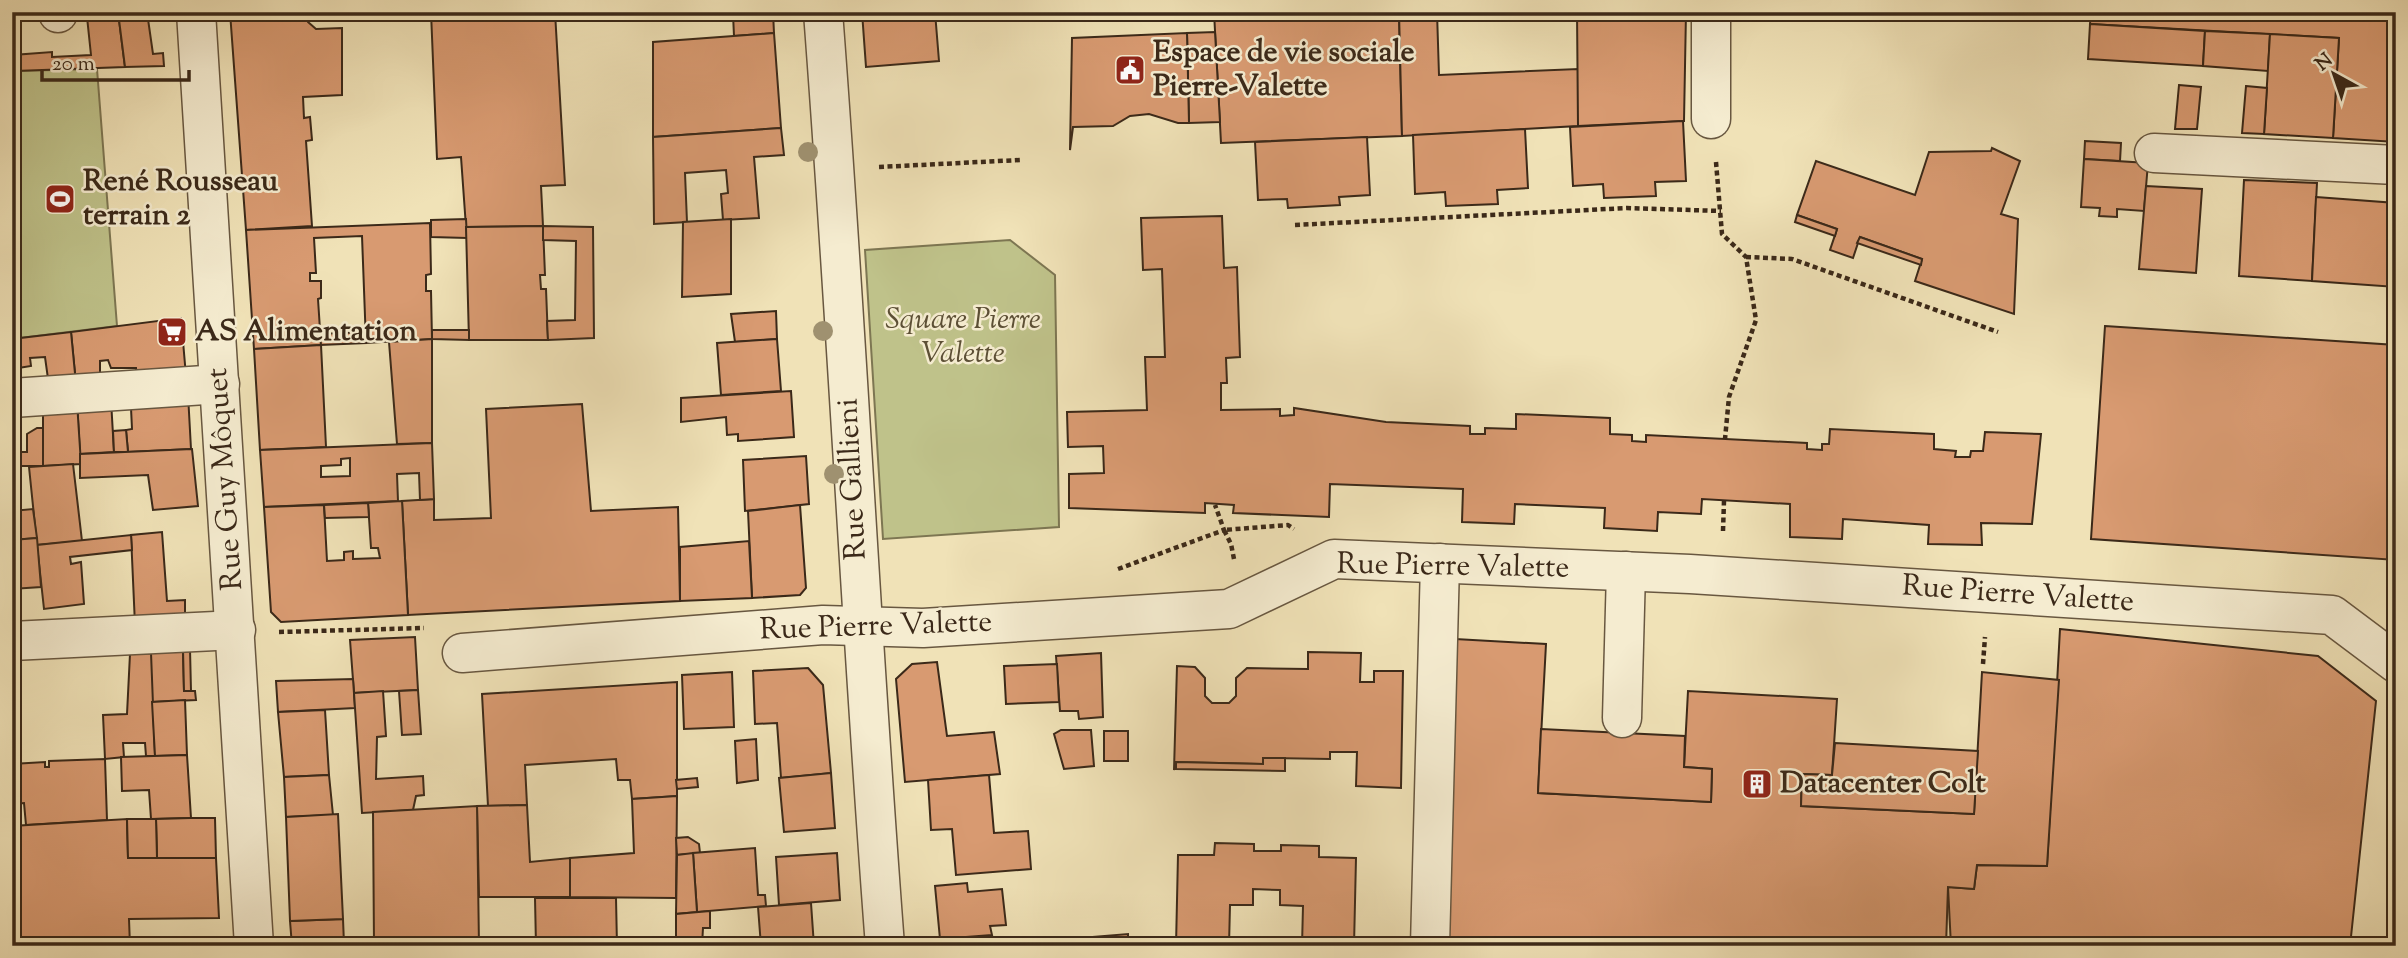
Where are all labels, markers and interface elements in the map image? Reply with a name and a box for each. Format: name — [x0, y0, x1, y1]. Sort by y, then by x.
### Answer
place label: Espace de vie sociale Pierre-Valette — [1153, 32, 1415, 109]
scale bar — [42, 38, 189, 82]
north arrow — [2300, 38, 2370, 108]
text: N — [2310, 48, 2339, 78]
text: 20 m — [52, 50, 95, 80]
public building icon: Espace de vie sociale Pierre-Valette — [1113, 53, 1147, 87]
place label: René Rousseau terrain 2 — [83, 161, 279, 238]
sports icon: René Rousseau terrain 2 — [43, 182, 77, 216]
park label: Square Pierre Valette — [885, 299, 1041, 376]
place label: AS Alimentation — [195, 311, 417, 354]
supermarket icon: AS Alimentation — [155, 315, 189, 349]
street label: Rue Guy Môquet — [197, 366, 255, 592]
street label: Rue Gallieni — [827, 397, 879, 561]
street label: Rue Pierre Valette — [1336, 543, 1570, 591]
street label: Rue Pierre Valette — [1900, 565, 2136, 625]
street label: Rue Pierre Valette — [759, 601, 993, 653]
place label: Datacenter Colt — [1780, 763, 1986, 806]
building icon: Datacenter Colt — [1740, 767, 1774, 801]

